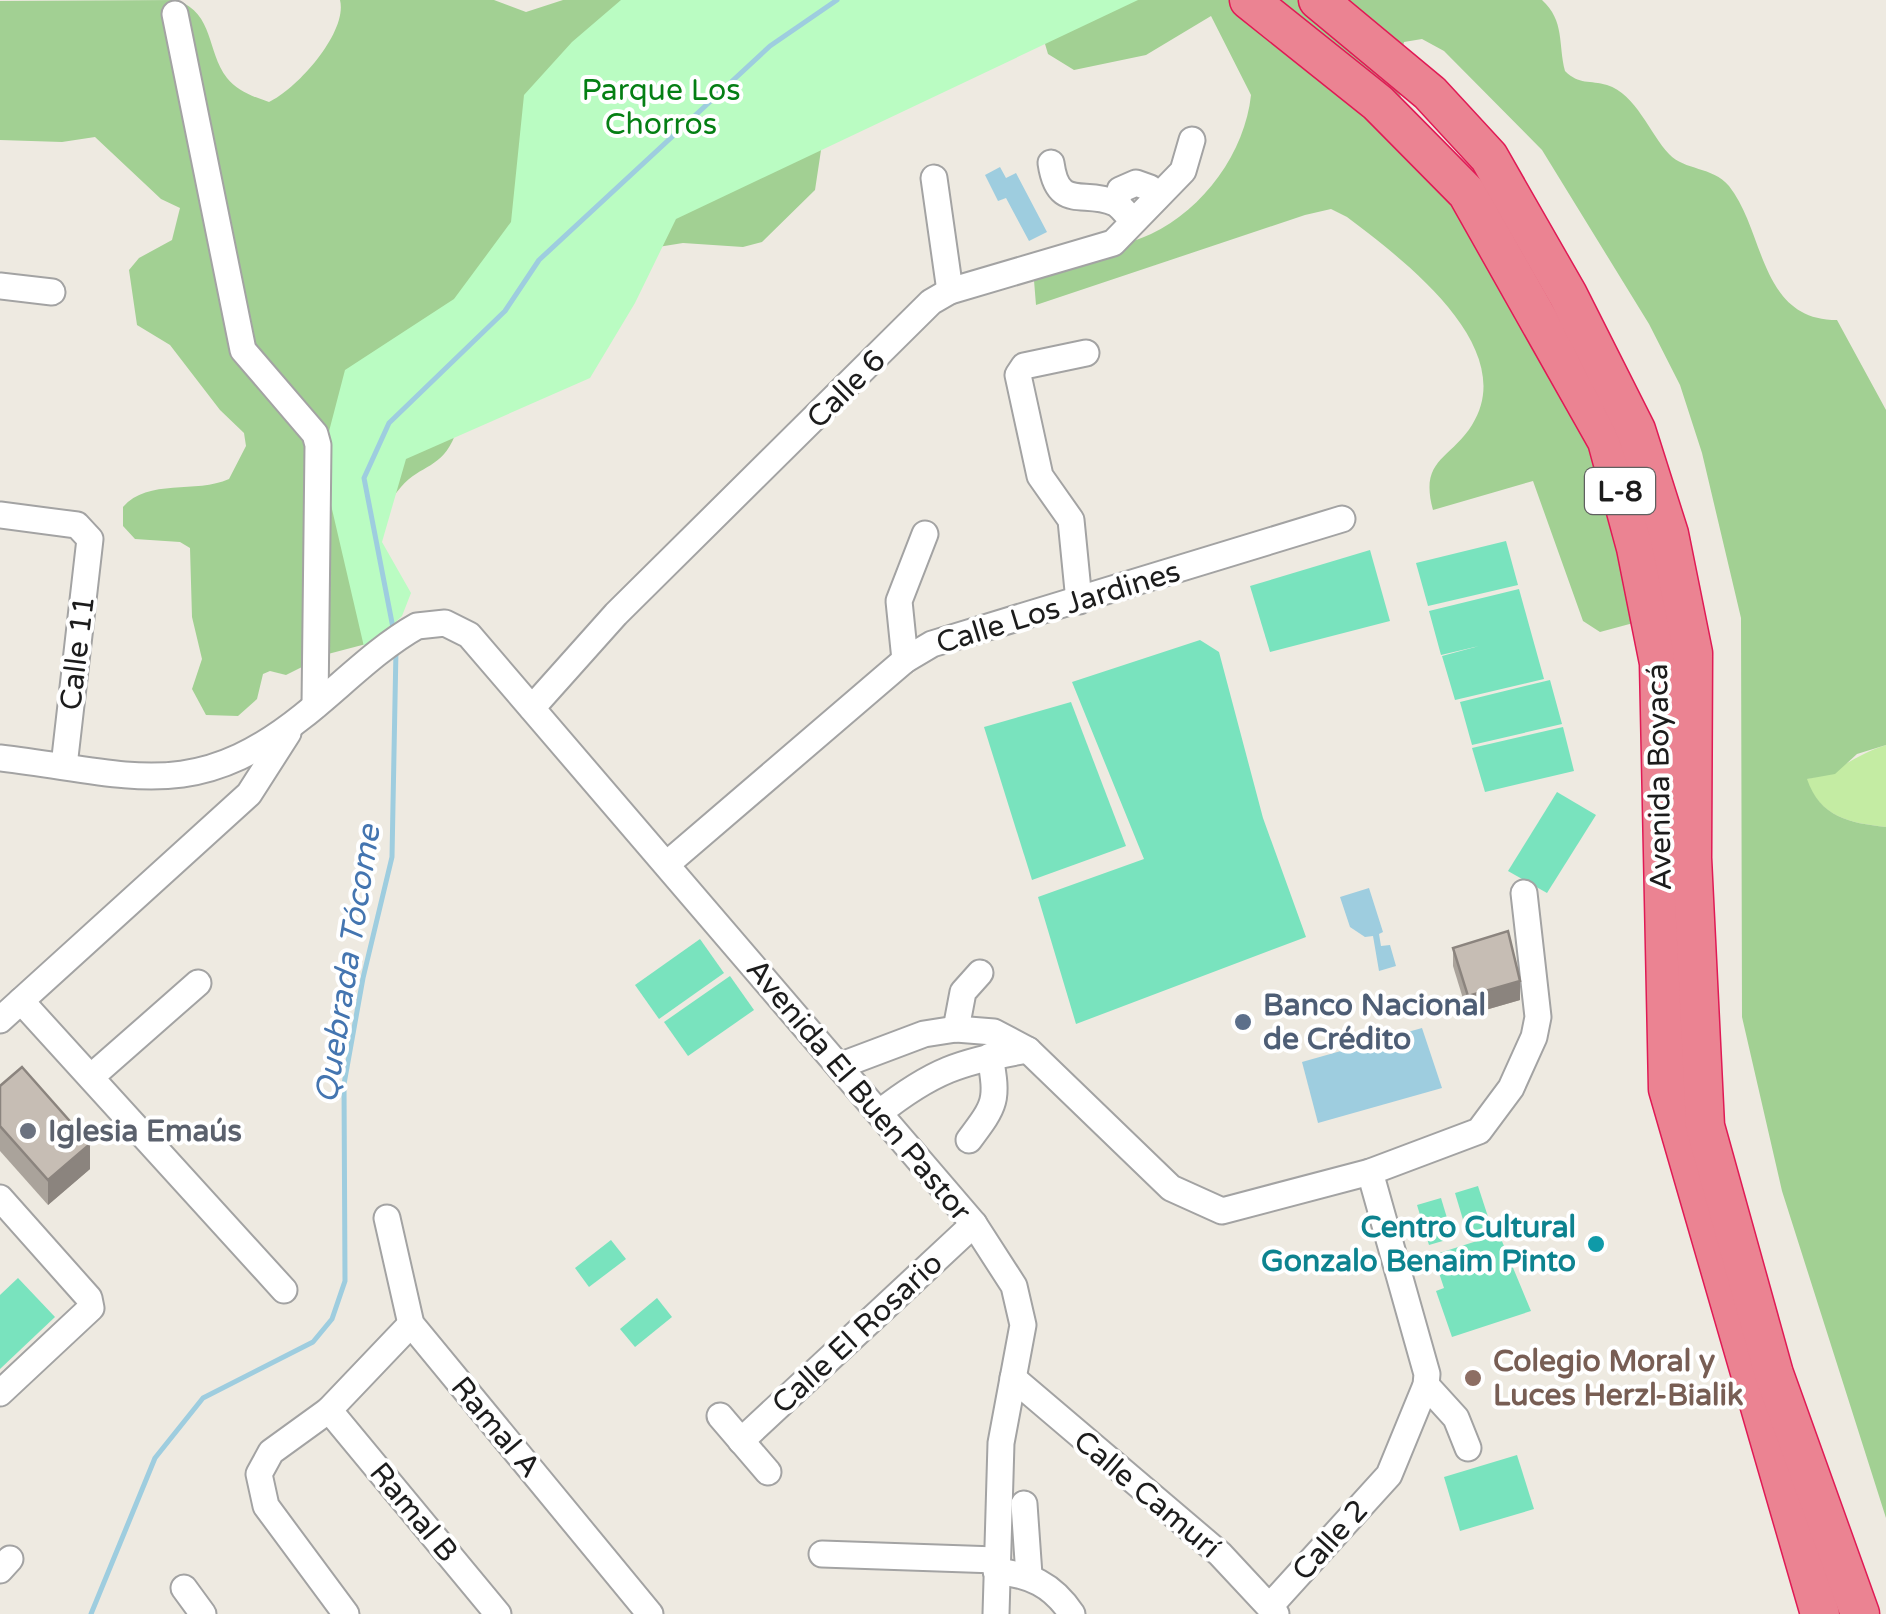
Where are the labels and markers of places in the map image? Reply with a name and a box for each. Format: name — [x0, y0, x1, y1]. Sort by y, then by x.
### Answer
place label: Banco Nacional de Crédito — [1263, 987, 1486, 1058]
marker: Banco Nacional de Crédito — [1232, 1011, 1254, 1033]
place label: Iglesia Emaús — [48, 1113, 242, 1150]
marker: Iglesia Emaús — [17, 1120, 39, 1142]
place label: Centro Cultural Gonzalo Benaim Pinto — [1261, 1209, 1576, 1280]
marker: Centro Cultural Gonzalo Benaim Pinto — [1585, 1233, 1607, 1255]
place label: Colegio Moral y Luces Herzl-Bialik — [1493, 1343, 1743, 1414]
marker: Colegio Moral y Luces Herzl-Bialik — [1462, 1367, 1484, 1389]

